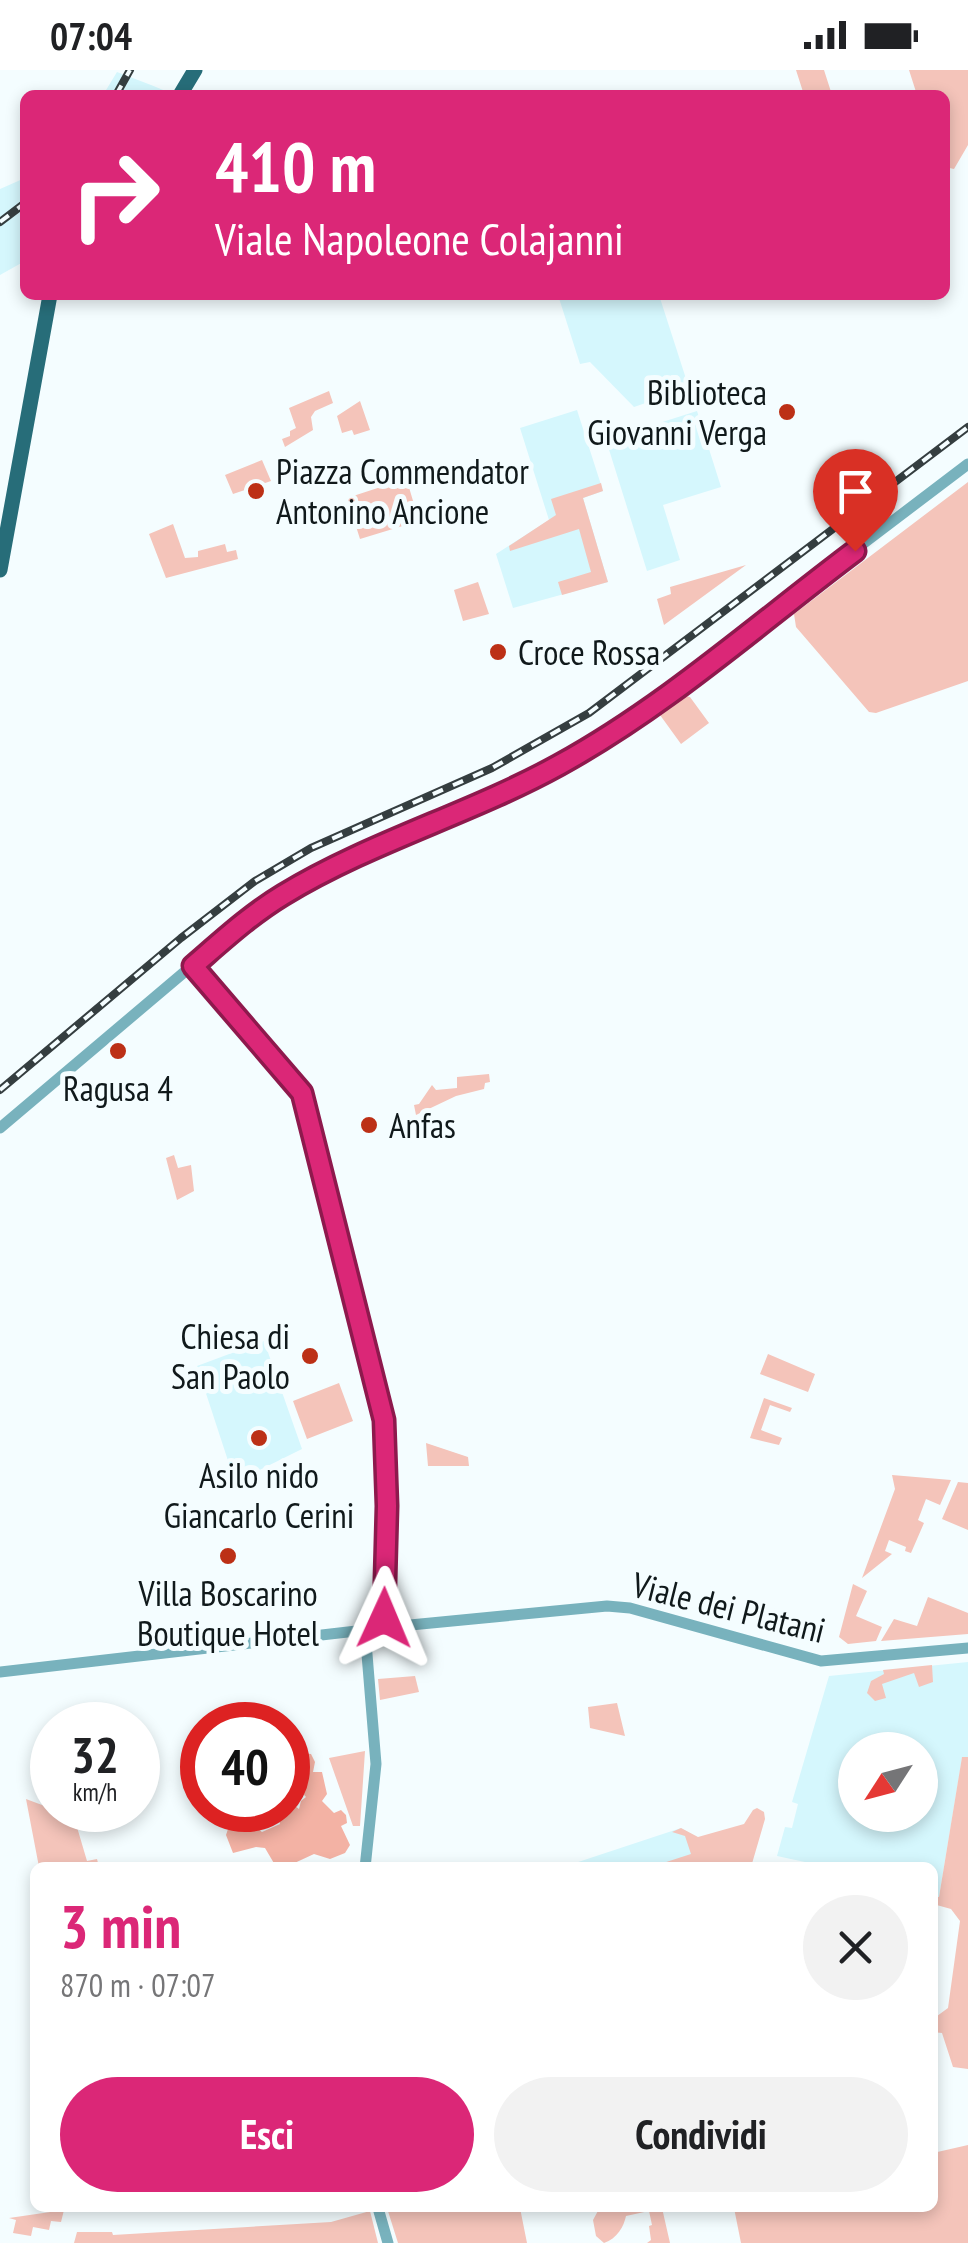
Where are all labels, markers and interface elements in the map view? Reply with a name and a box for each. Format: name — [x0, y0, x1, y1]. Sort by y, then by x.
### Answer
text: 07:04 — [50, 11, 132, 60]
text: 410 m — [215, 121, 376, 211]
icon: right — [50, 130, 180, 260]
text: Viale Napoleone Colajanni — [215, 209, 624, 267]
place label: Biblioteca Giovanni Verga — [587, 369, 767, 455]
marker: Biblioteca Giovanni Verga — [776, 401, 798, 423]
place label: Piazza Commendator Antonino Ancione — [276, 448, 529, 534]
pin — [813, 449, 898, 552]
icon: arrive — [828, 464, 883, 519]
marker: Piazza Commendator Antonino Ancione — [245, 480, 267, 502]
place label: Croce Rossa — [518, 629, 660, 675]
marker: Croce Rossa — [487, 641, 509, 663]
marker: Ragusa 4 — [107, 1040, 129, 1062]
place label: Ragusa 4 — [63, 1065, 173, 1111]
place label: Anfas — [389, 1102, 456, 1148]
marker: Anfas — [358, 1114, 380, 1136]
place label: Chiesa di San Paolo — [171, 1313, 290, 1399]
marker: Chiesa di San Paolo — [299, 1345, 321, 1367]
marker: Asilo nido Giancarlo Cerini — [248, 1427, 270, 1449]
place label: Asilo nido Giancarlo Cerini — [164, 1452, 354, 1538]
marker: Villa Boscarino Boutique Hotel — [217, 1545, 239, 1567]
street label: Viale dei Platani — [627, 1561, 830, 1653]
position arrow — [332, 1566, 436, 1670]
place label: Villa Boscarino Boutique Hotel — [137, 1570, 319, 1656]
speed limit sign: 40 — [180, 1702, 310, 1832]
text: 32 — [71, 1722, 119, 1787]
north arrow — [838, 1732, 938, 1832]
map controls — [838, 1732, 938, 1832]
text: km/h — [73, 1776, 117, 1808]
text: 3 min — [60, 1887, 181, 1965]
button: close — [803, 1895, 908, 2000]
text: 870 m · 07:07 — [60, 1964, 215, 2006]
button: Esci — [60, 2077, 474, 2192]
button: Condividi — [494, 2077, 908, 2192]

